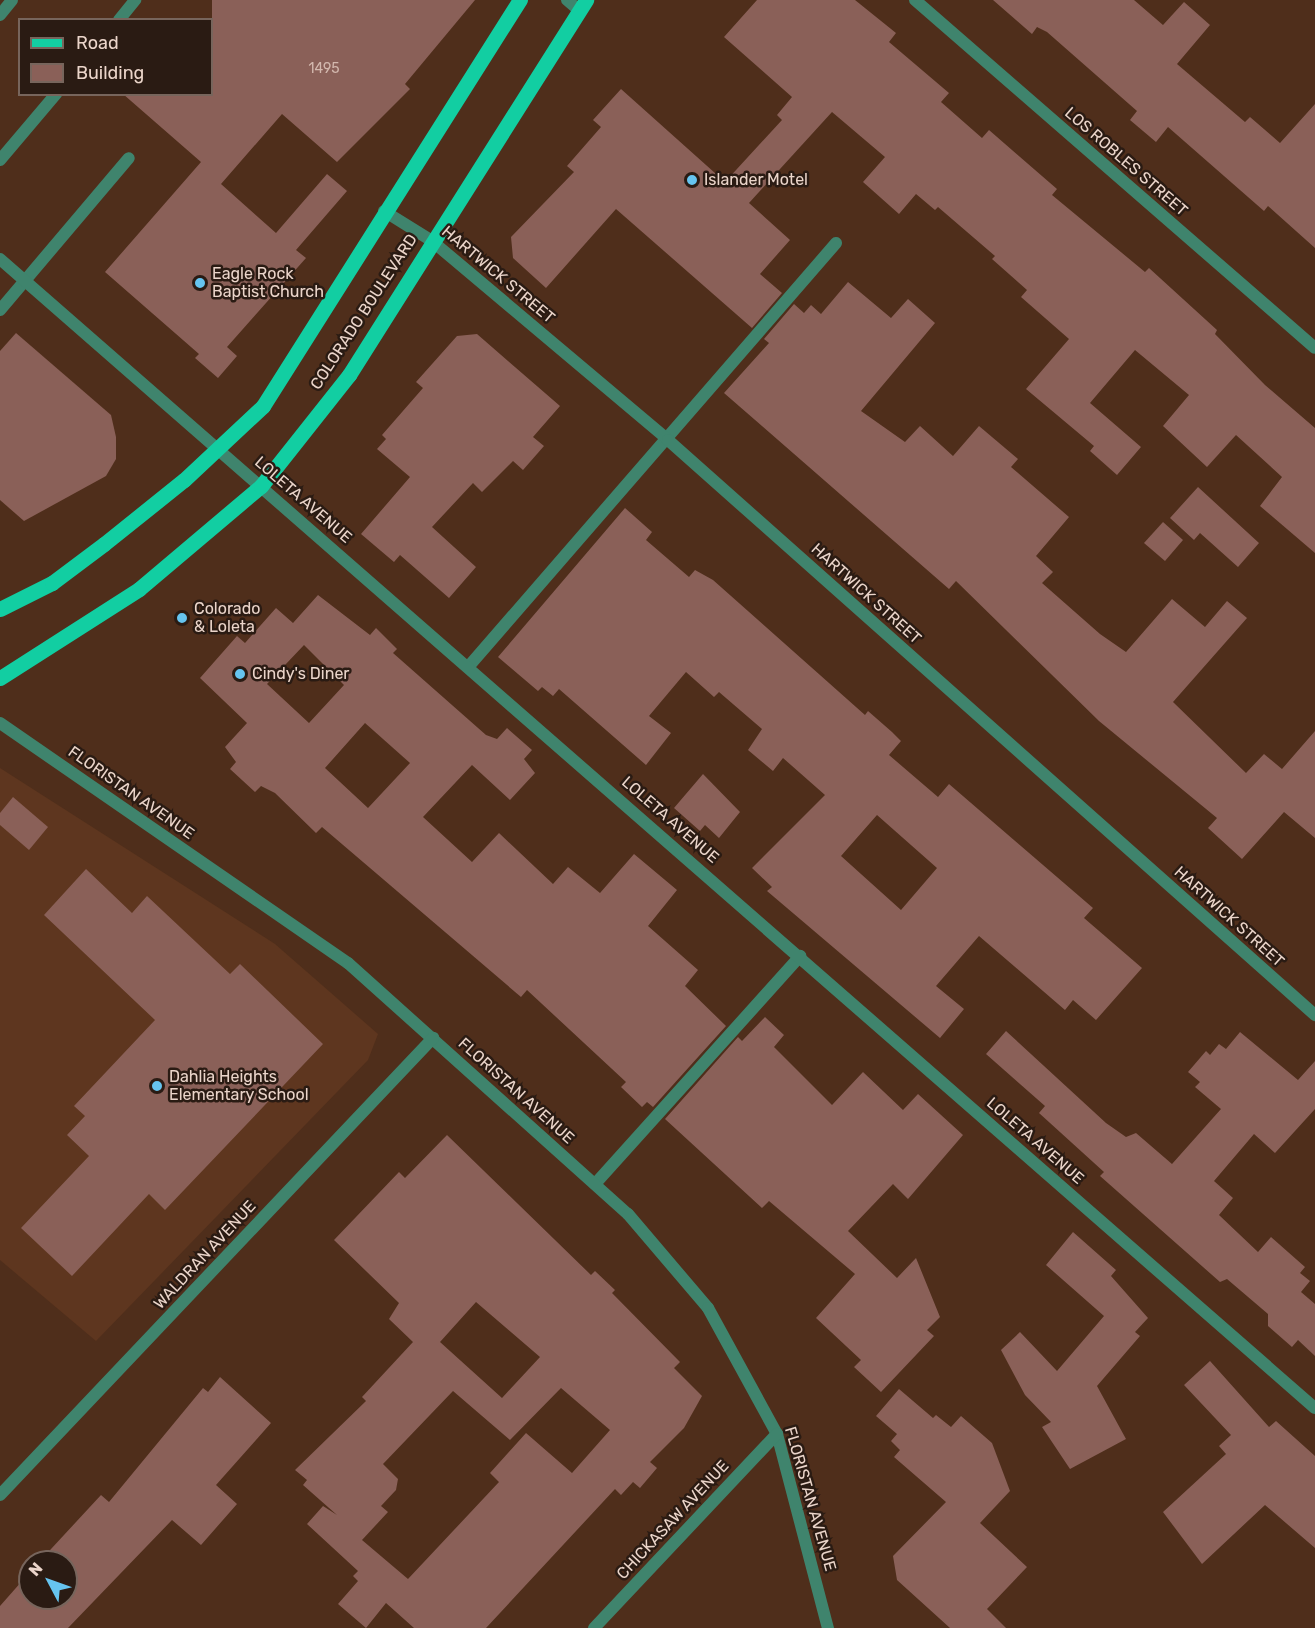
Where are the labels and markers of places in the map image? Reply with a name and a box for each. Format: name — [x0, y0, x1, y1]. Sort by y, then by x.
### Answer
place label: Islander Motel — [704, 170, 808, 190]
marker: Islander Motel — [685, 173, 699, 187]
place label: Eagle Rock Baptist Church — [212, 264, 324, 302]
marker: Eagle Rock Baptist Church — [193, 276, 207, 290]
place label: Colorado & Loleta — [194, 599, 260, 637]
marker: Colorado & Loleta — [175, 611, 189, 625]
place label: Cindy's Diner — [252, 664, 349, 684]
marker: Cindy's Diner — [233, 667, 247, 681]
place label: Dahlia Heights Elementary School — [169, 1067, 309, 1105]
marker: Dahlia Heights Elementary School — [150, 1079, 164, 1093]

